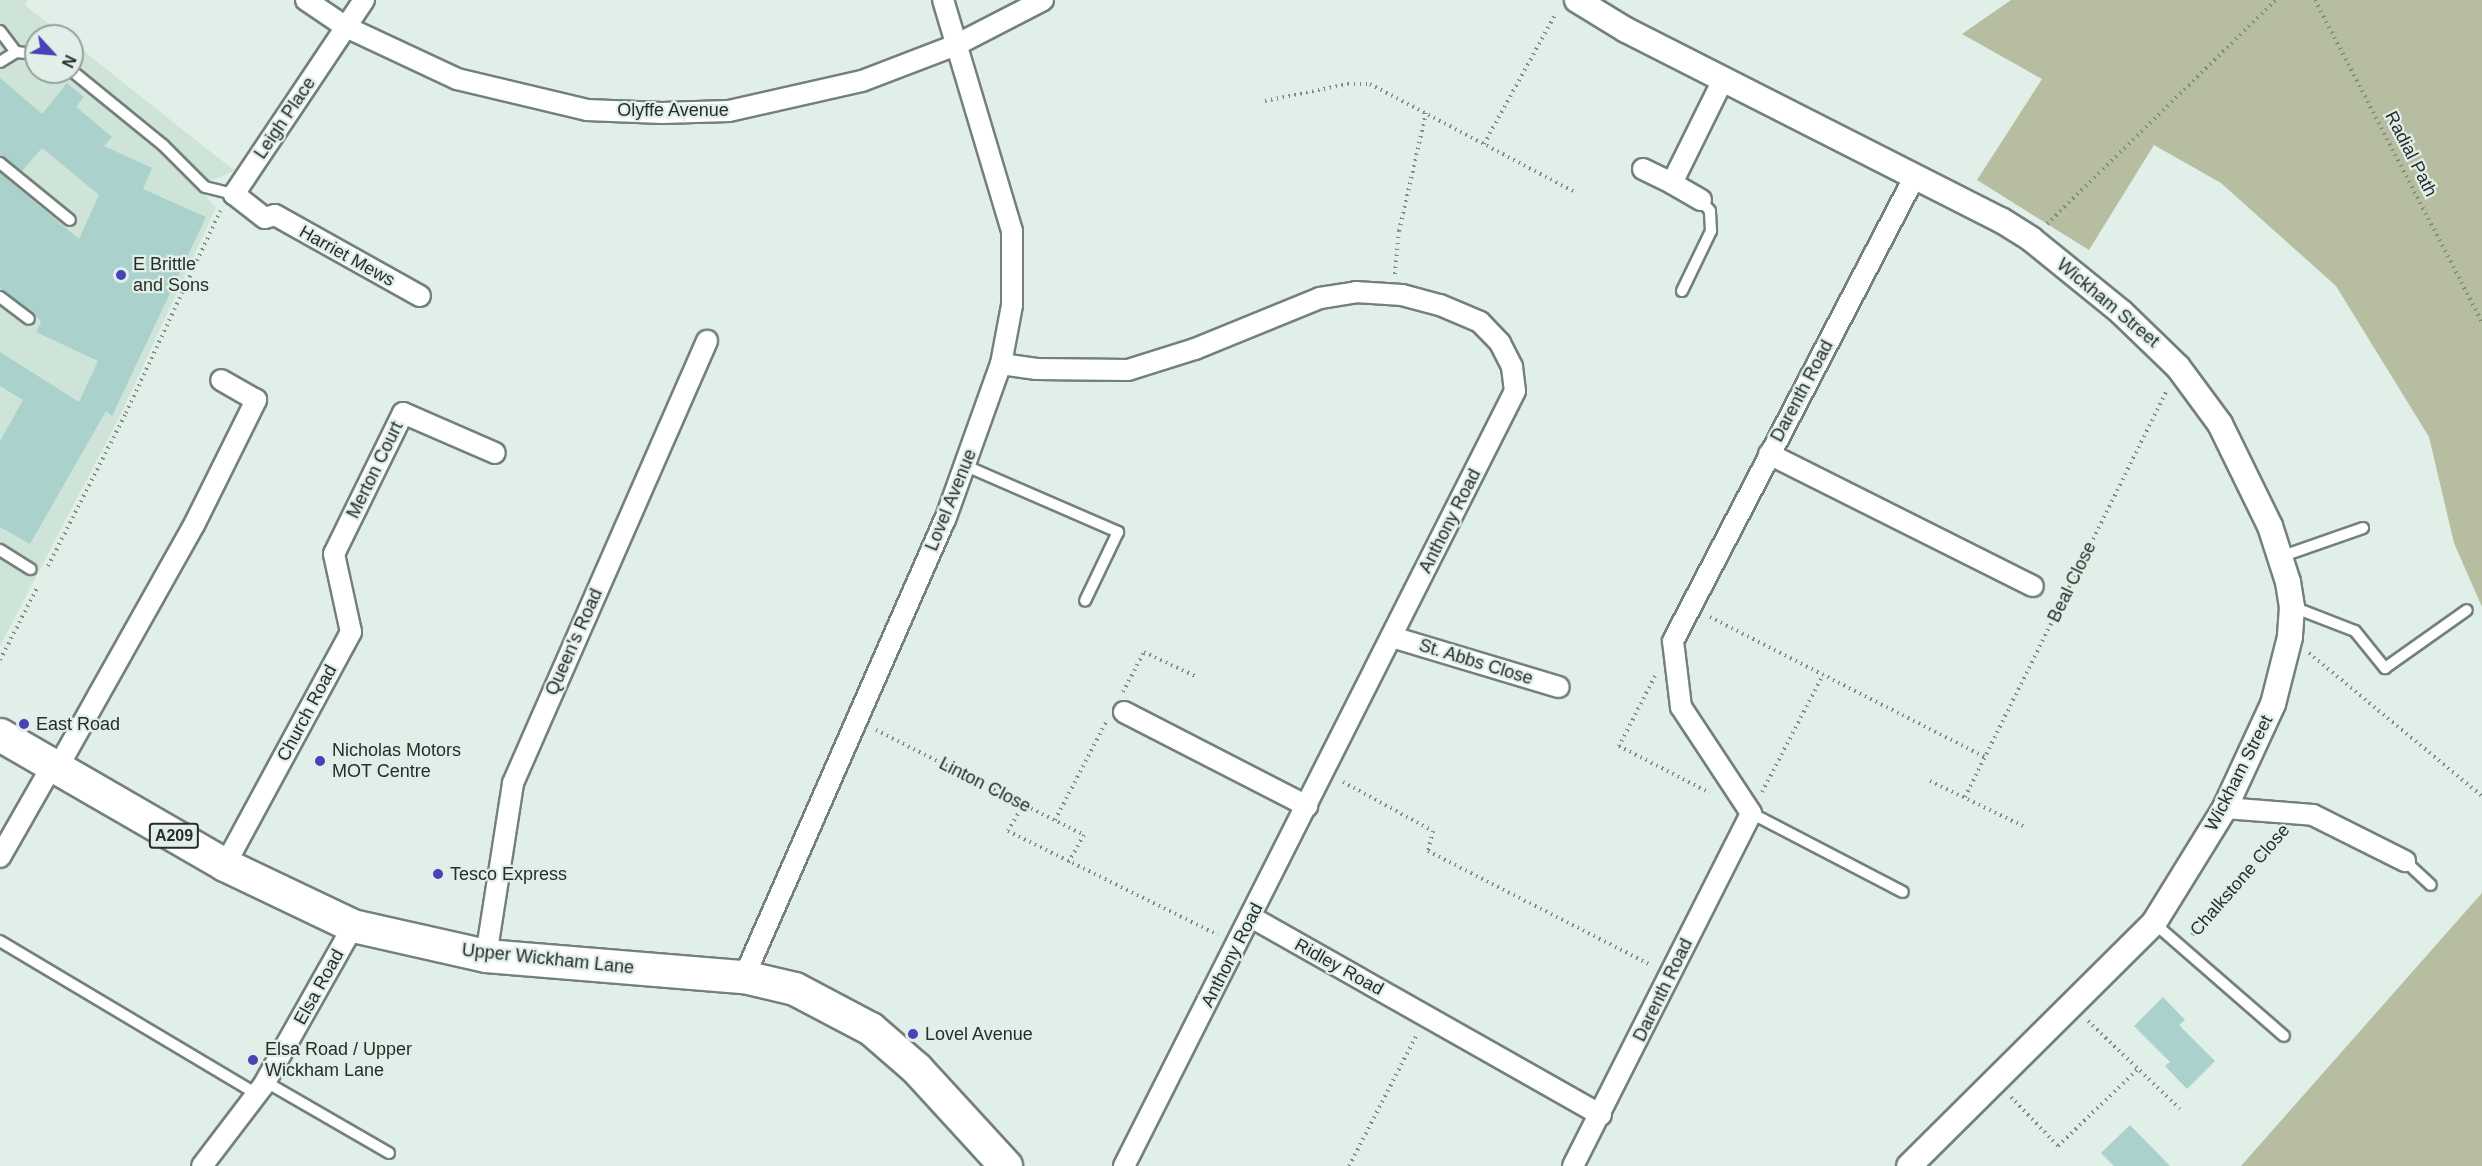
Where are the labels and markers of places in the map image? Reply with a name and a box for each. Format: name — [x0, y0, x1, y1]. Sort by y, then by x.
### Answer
place label: E Brittle and Sons — [133, 254, 209, 296]
marker: E Brittle and Sons — [114, 268, 128, 282]
place label: East Road — [36, 713, 120, 735]
marker: East Road — [17, 717, 31, 731]
place label: Nicholas Motors MOT Centre — [332, 740, 461, 783]
marker: Nicholas Motors MOT Centre — [313, 754, 327, 768]
place label: Tesco Express — [450, 863, 567, 885]
marker: Tesco Express — [431, 867, 445, 881]
place label: Lovel Avenue — [925, 1023, 1034, 1045]
marker: Lovel Avenue — [906, 1027, 920, 1041]
place label: Elsa Road / Upper Wickham Lane — [265, 1039, 412, 1082]
marker: Elsa Road / Upper Wickham Lane — [246, 1053, 260, 1067]

